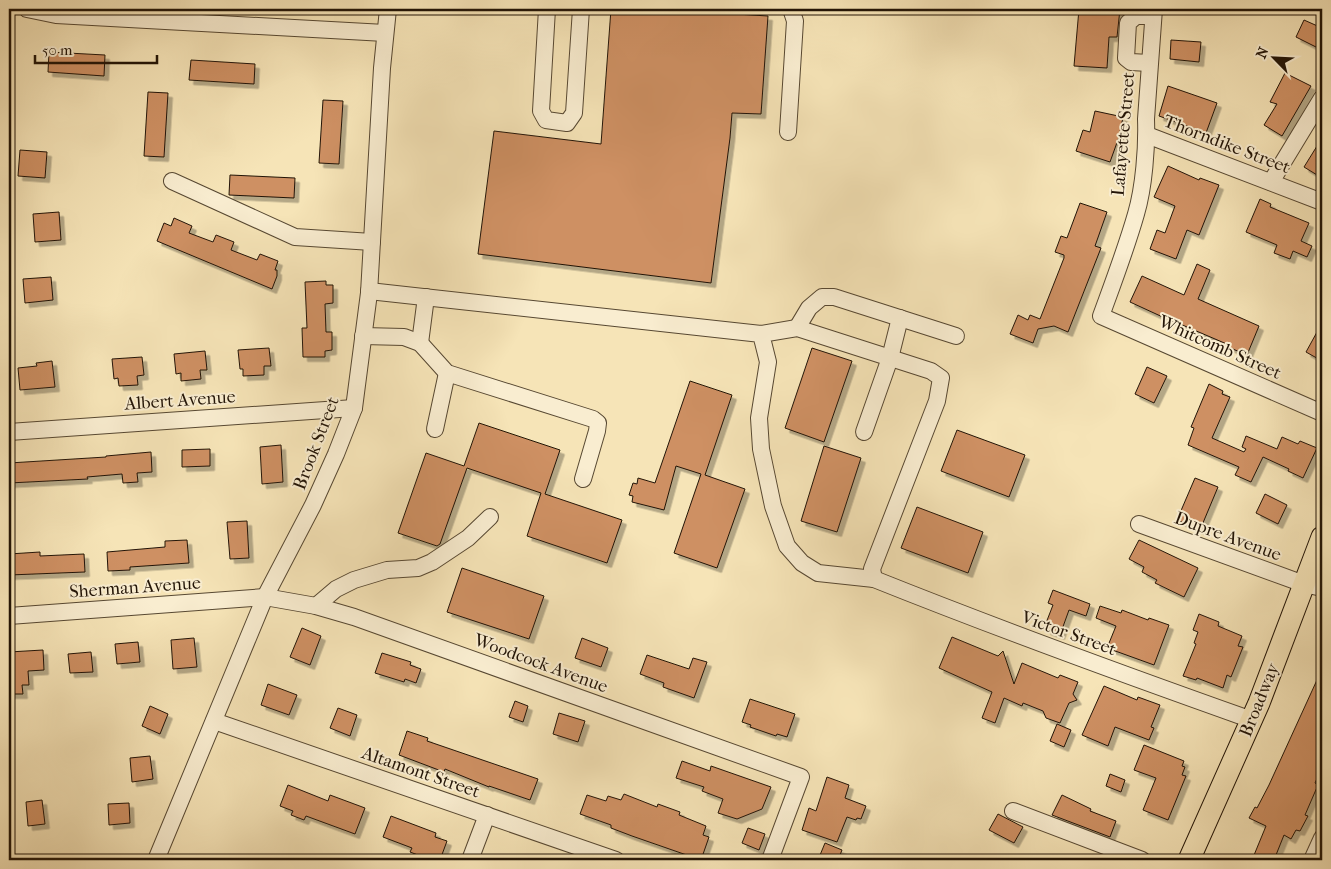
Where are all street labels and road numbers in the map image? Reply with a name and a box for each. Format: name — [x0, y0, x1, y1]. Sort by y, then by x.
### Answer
street label: Lafayette Street — [1108, 71, 1139, 197]
street label: Thorndike Street — [1161, 111, 1294, 178]
street label: Whitcomb Street — [1154, 311, 1285, 384]
street label: Albert Avenue — [123, 386, 236, 415]
street label: Brook Street — [289, 393, 344, 493]
street label: Dupre Avenue — [1172, 507, 1284, 566]
street label: Sherman Avenue — [69, 572, 201, 603]
street label: Victor Street — [1018, 606, 1120, 661]
street label: Woodcock Avenue — [470, 629, 611, 697]
street label: Broadway — [1235, 659, 1284, 740]
street label: Altamont Street — [358, 742, 483, 803]

